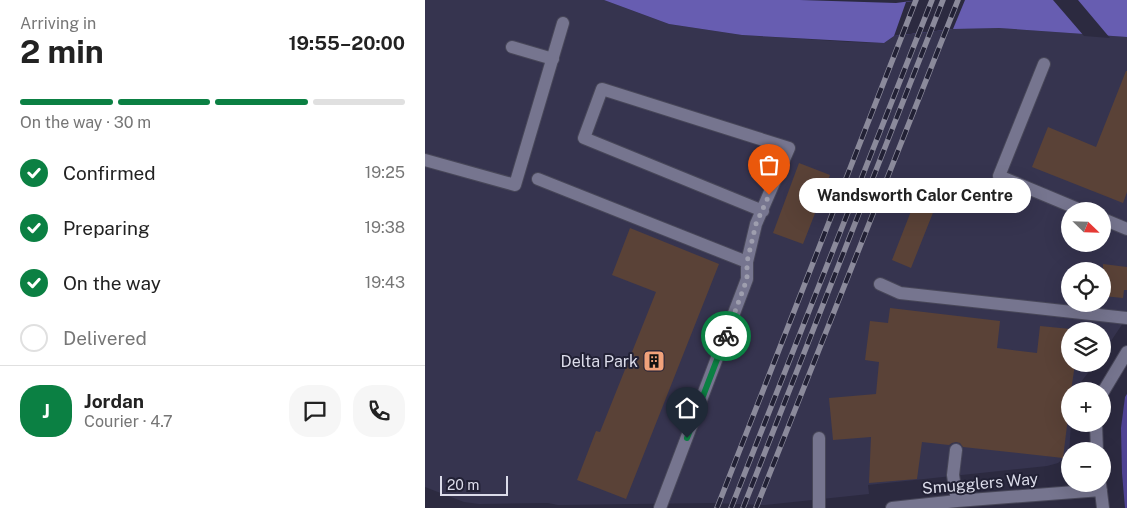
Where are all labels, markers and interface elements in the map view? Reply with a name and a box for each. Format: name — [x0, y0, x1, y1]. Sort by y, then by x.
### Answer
text: Arriving in — [20, 14, 96, 33]
text: 19:55–20:00 — [288, 32, 405, 54]
text: 2 min — [20, 33, 104, 70]
text: On the way · 30 m — [20, 113, 151, 132]
pin — [748, 144, 790, 195]
icon: bag — [755, 151, 783, 179]
icon: check — [20, 159, 48, 187]
text: Confirmed — [63, 162, 156, 184]
text: 19:25 — [365, 163, 405, 182]
callout: Wandsworth Calor Centre — [799, 178, 1031, 212]
text: Wandsworth Calor Centre — [817, 186, 1013, 205]
north arrow — [1061, 202, 1111, 252]
map controls — [1061, 202, 1111, 492]
icon: check — [20, 214, 48, 242]
text: Preparing — [63, 217, 150, 239]
text: 19:38 — [365, 218, 405, 237]
button: locate — [1061, 262, 1111, 312]
icon: check — [20, 269, 48, 297]
text: On the way — [63, 272, 161, 294]
text: 19:43 — [365, 273, 405, 292]
courier — [701, 311, 751, 361]
icon: bike — [712, 322, 740, 350]
button: layers — [1061, 322, 1111, 372]
text: Delivered — [63, 327, 147, 349]
building icon: Delta Park — [642, 349, 666, 373]
place label: Delta Park — [561, 352, 638, 371]
button: + — [1061, 382, 1111, 432]
button: chat — [289, 385, 341, 437]
button: phone — [353, 385, 405, 437]
pin — [666, 387, 708, 438]
text: Jordan — [84, 390, 144, 412]
icon: home — [673, 394, 701, 422]
text: J — [42, 400, 50, 422]
text: Courier · 4.7 — [84, 412, 173, 431]
button: − — [1061, 442, 1111, 492]
street label: Smugglers Way — [921, 469, 1039, 498]
scale bar — [440, 473, 507, 496]
text: 20 m — [447, 477, 479, 493]

